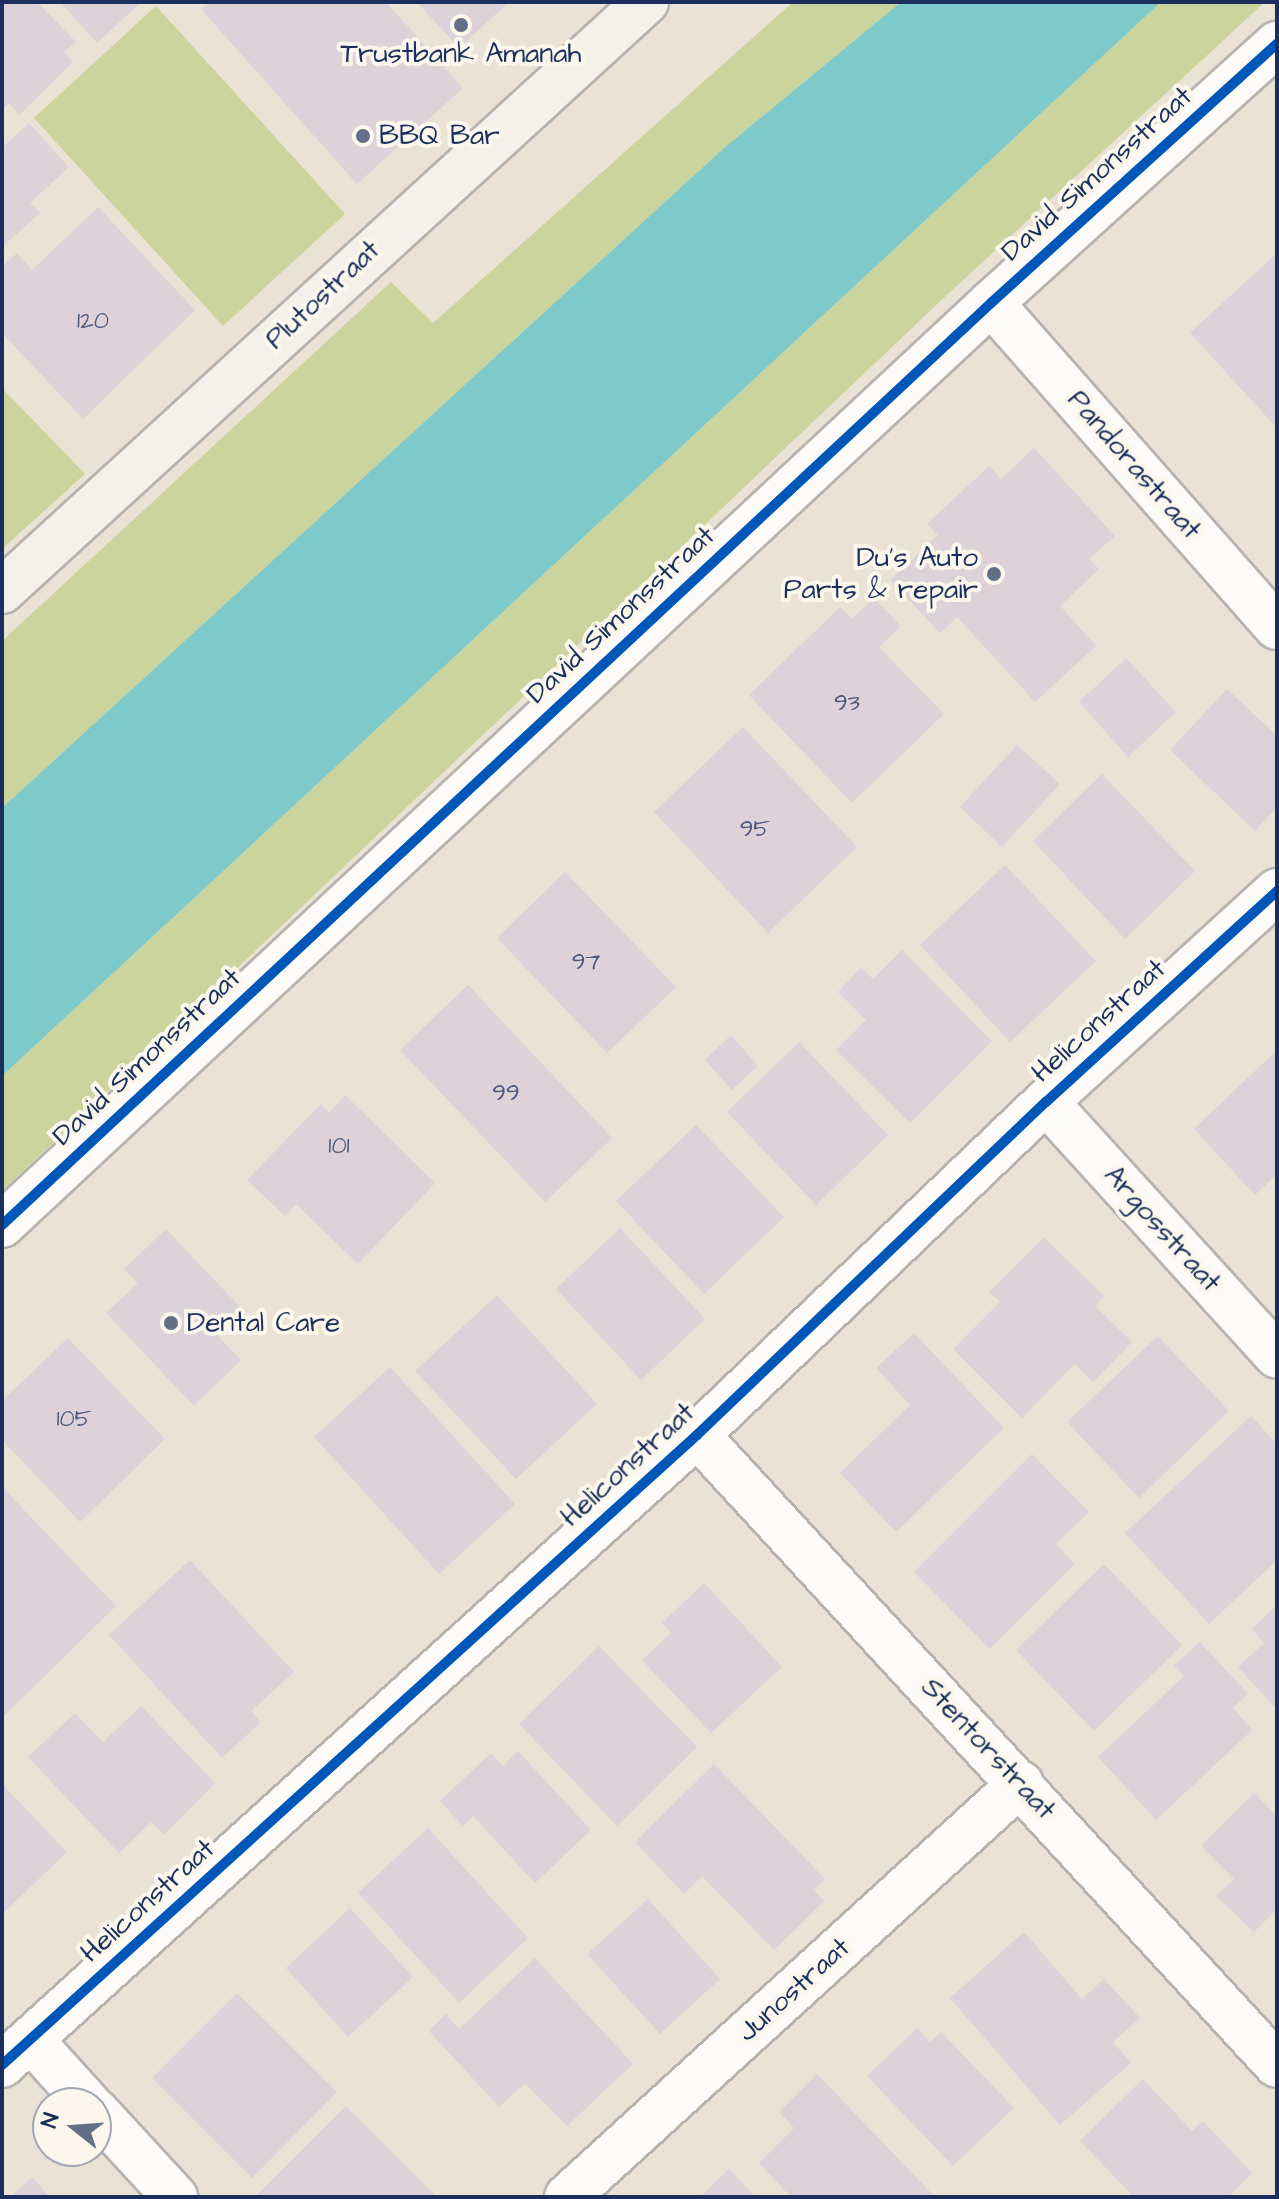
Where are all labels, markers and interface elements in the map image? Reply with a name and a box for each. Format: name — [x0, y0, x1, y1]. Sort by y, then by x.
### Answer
marker: Trustbank Amanah — [452, 16, 470, 34]
place label: Trustbank Amanah — [341, 37, 581, 71]
street label: David Simonsstraat — [995, 79, 1199, 269]
place label: BBQ Bar — [379, 119, 500, 153]
marker: BBQ Bar — [354, 127, 372, 145]
street label: Plutostraat — [259, 234, 387, 356]
house number: 120 — [77, 308, 109, 336]
street label: Pandorastraat — [1060, 384, 1208, 546]
street label: David Simonsstraat — [520, 519, 722, 711]
place label: Du's Auto Parts & repair — [784, 541, 978, 607]
marker: Du's Auto Parts & repair — [985, 565, 1003, 583]
house number: 93 — [834, 690, 860, 718]
house number: 95 — [740, 816, 770, 844]
house number: 97 — [572, 949, 600, 977]
street label: Heliconstraat — [1025, 952, 1173, 1090]
street label: David Simonsstraat — [46, 961, 248, 1153]
house number: 99 — [492, 1080, 520, 1108]
house number: 101 — [328, 1133, 350, 1161]
street label: Argosstraat — [1097, 1159, 1227, 1299]
place label: Dental Care — [187, 1306, 340, 1340]
marker: Dental Care — [162, 1314, 180, 1332]
street label: Heliconstraat — [554, 1396, 702, 1534]
house number: 105 — [56, 1406, 92, 1434]
street label: Stentorstraat — [914, 1671, 1062, 1827]
street label: Heliconstraat — [74, 1832, 222, 1970]
street label: Junostraat — [731, 1931, 857, 2049]
north arrow — [32, 2087, 112, 2167]
text: N — [34, 2109, 67, 2132]

